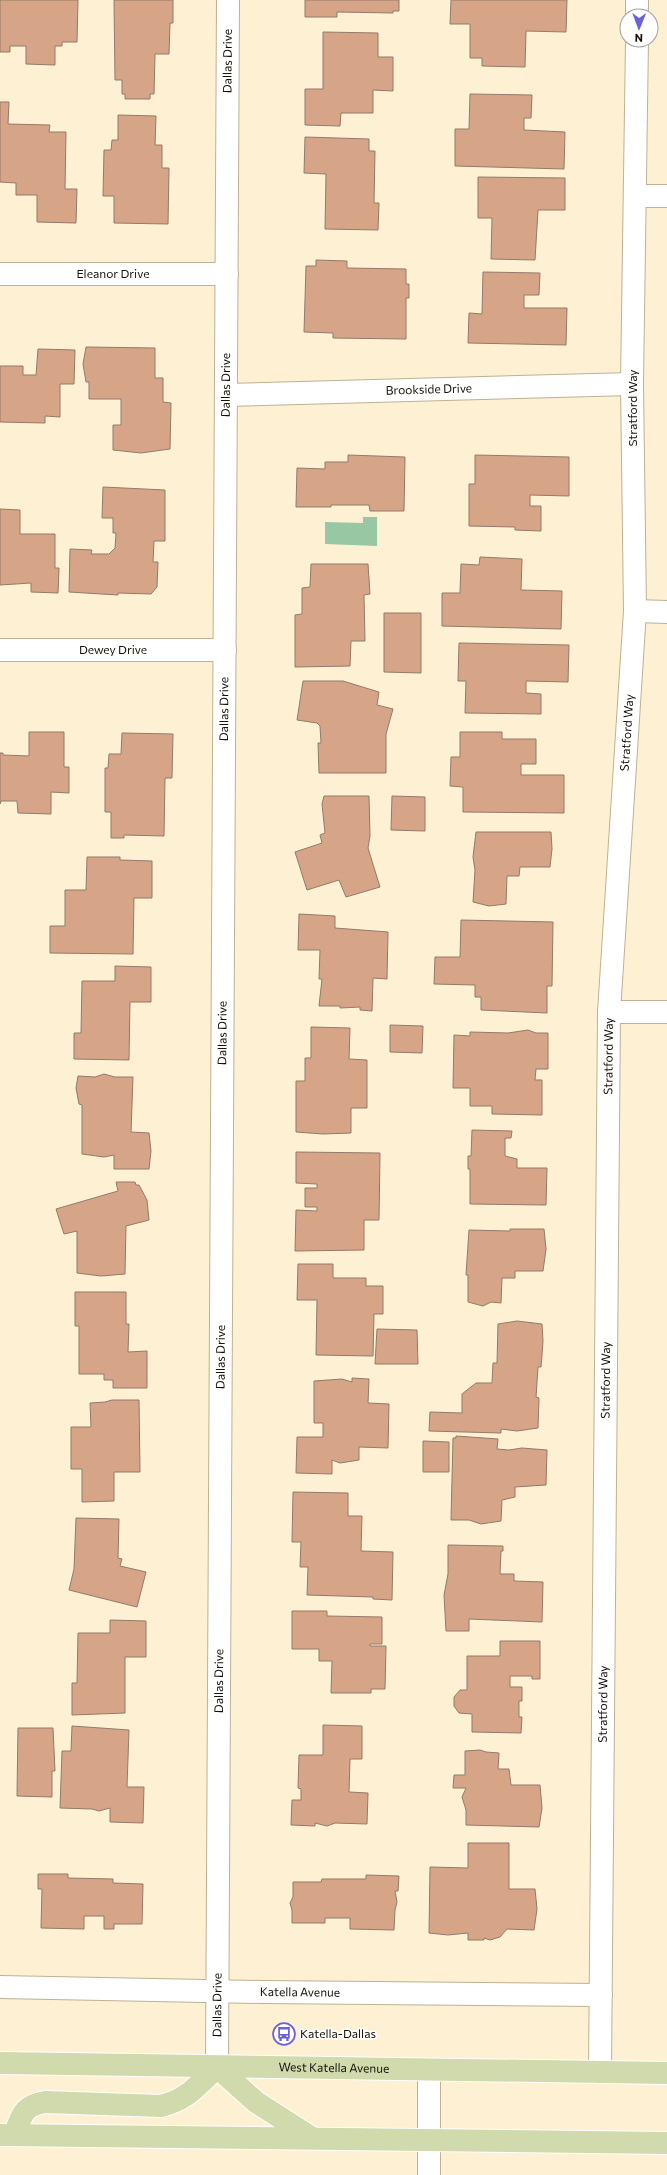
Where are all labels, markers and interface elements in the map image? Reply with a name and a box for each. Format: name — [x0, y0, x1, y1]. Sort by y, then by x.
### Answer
north arrow — [619, 8, 659, 48]
street label: Dallas Drive — [220, 29, 234, 93]
text: N — [635, 32, 643, 45]
street label: Eleanor Drive — [76, 266, 150, 280]
street label: Dallas Drive — [218, 353, 232, 417]
street label: Stratford Way — [625, 369, 639, 447]
street label: Brookside Drive — [386, 380, 472, 397]
street label: Dewey Drive — [79, 642, 147, 656]
street label: Dallas Drive — [216, 677, 230, 741]
street label: Stratford Way — [617, 694, 636, 772]
street label: Dallas Drive — [214, 1001, 229, 1065]
street label: Stratford Way — [600, 1017, 615, 1095]
street label: Dallas Drive — [213, 1325, 227, 1389]
street label: Stratford Way — [598, 1341, 612, 1419]
street label: Dallas Drive — [211, 1649, 225, 1713]
street label: Stratford Way — [595, 1665, 609, 1743]
street label: Dallas Drive — [209, 1973, 224, 2037]
street label: Katella Avenue — [260, 1984, 340, 1999]
bus stop icon: Katella-Dallas — [271, 2021, 297, 2047]
place label: Katella-Dallas — [300, 2026, 376, 2040]
street label: West Katella Avenue — [279, 2059, 389, 2075]

